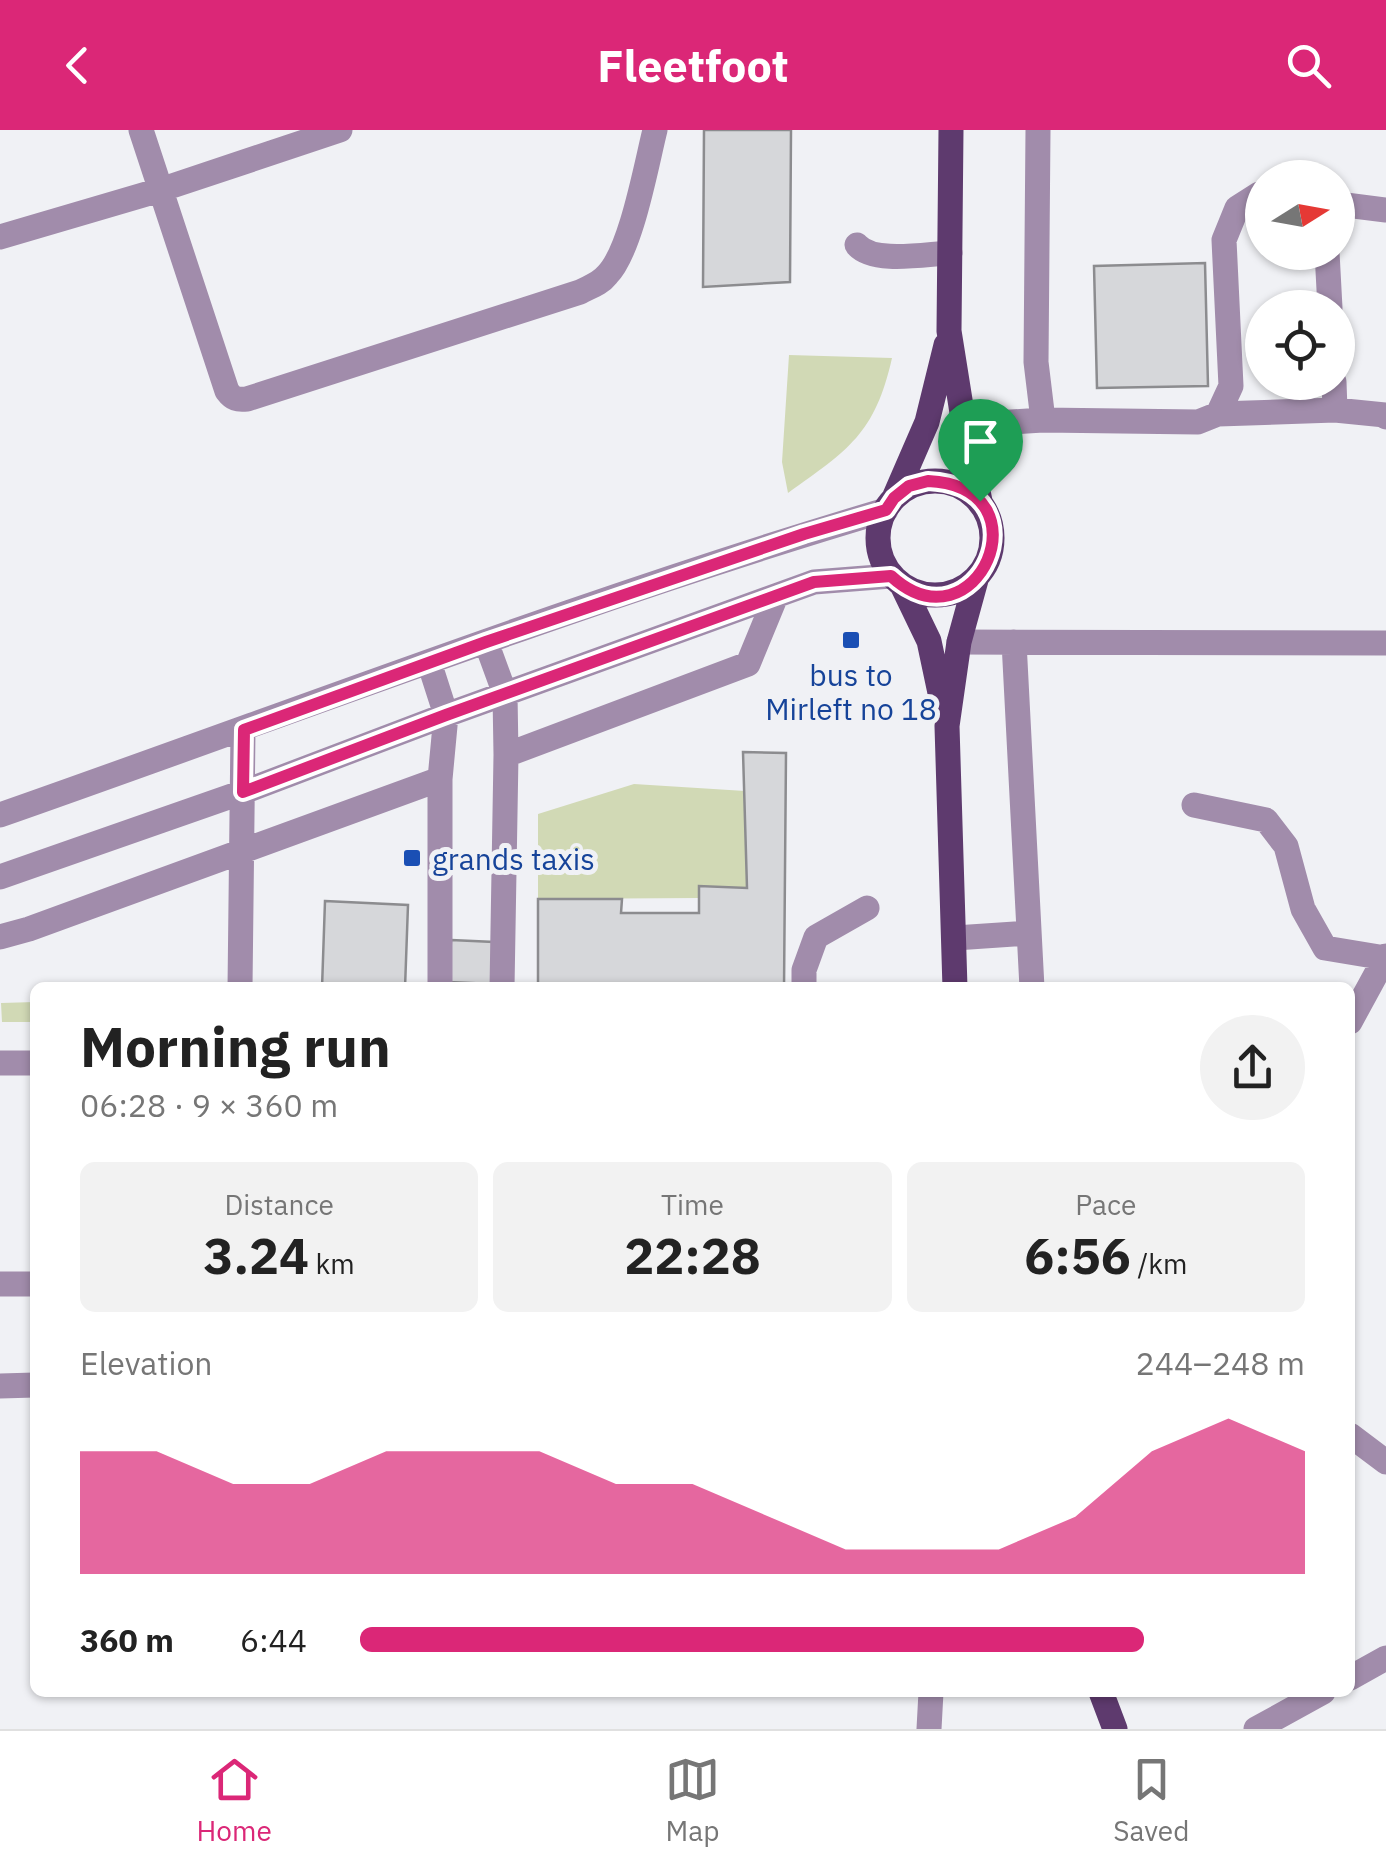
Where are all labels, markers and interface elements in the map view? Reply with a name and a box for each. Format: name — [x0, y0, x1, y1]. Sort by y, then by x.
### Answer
text: Fleetfoot — [597, 36, 789, 94]
icon: back — [50, 38, 105, 93]
icon: search — [1281, 38, 1336, 93]
north arrow — [1245, 160, 1355, 270]
map controls — [1245, 160, 1355, 400]
button: locate — [1245, 290, 1355, 400]
pin — [938, 399, 1023, 502]
icon: arrive — [953, 414, 1008, 469]
marker: bus to Mirleft no 18 — [840, 629, 862, 651]
place label: bus to Mirleft no 18 — [765, 655, 937, 728]
place label: grands taxis — [432, 839, 595, 878]
marker: grands taxis — [401, 847, 423, 869]
text: Morning run — [80, 1011, 391, 1082]
button: share — [1200, 1015, 1305, 1120]
text: 06:28 · 9 × 360 m — [80, 1084, 338, 1126]
text: Distance — [225, 1186, 334, 1223]
text: Time — [661, 1186, 724, 1223]
text: Pace — [1075, 1186, 1136, 1223]
text: 3.24 — [204, 1223, 309, 1288]
text: 22:28 — [624, 1223, 761, 1288]
text: 6:56 — [1024, 1223, 1131, 1288]
text: km — [309, 1245, 355, 1282]
text: /km — [1131, 1245, 1187, 1282]
text: Elevation — [80, 1342, 213, 1384]
text: 244–248 m — [1135, 1342, 1305, 1384]
text: 360 m — [80, 1619, 174, 1661]
text: 6:44 — [240, 1619, 307, 1661]
tab: Home — [197, 1752, 272, 1849]
tab: Map — [665, 1752, 720, 1849]
tab: Saved — [1113, 1752, 1189, 1849]

